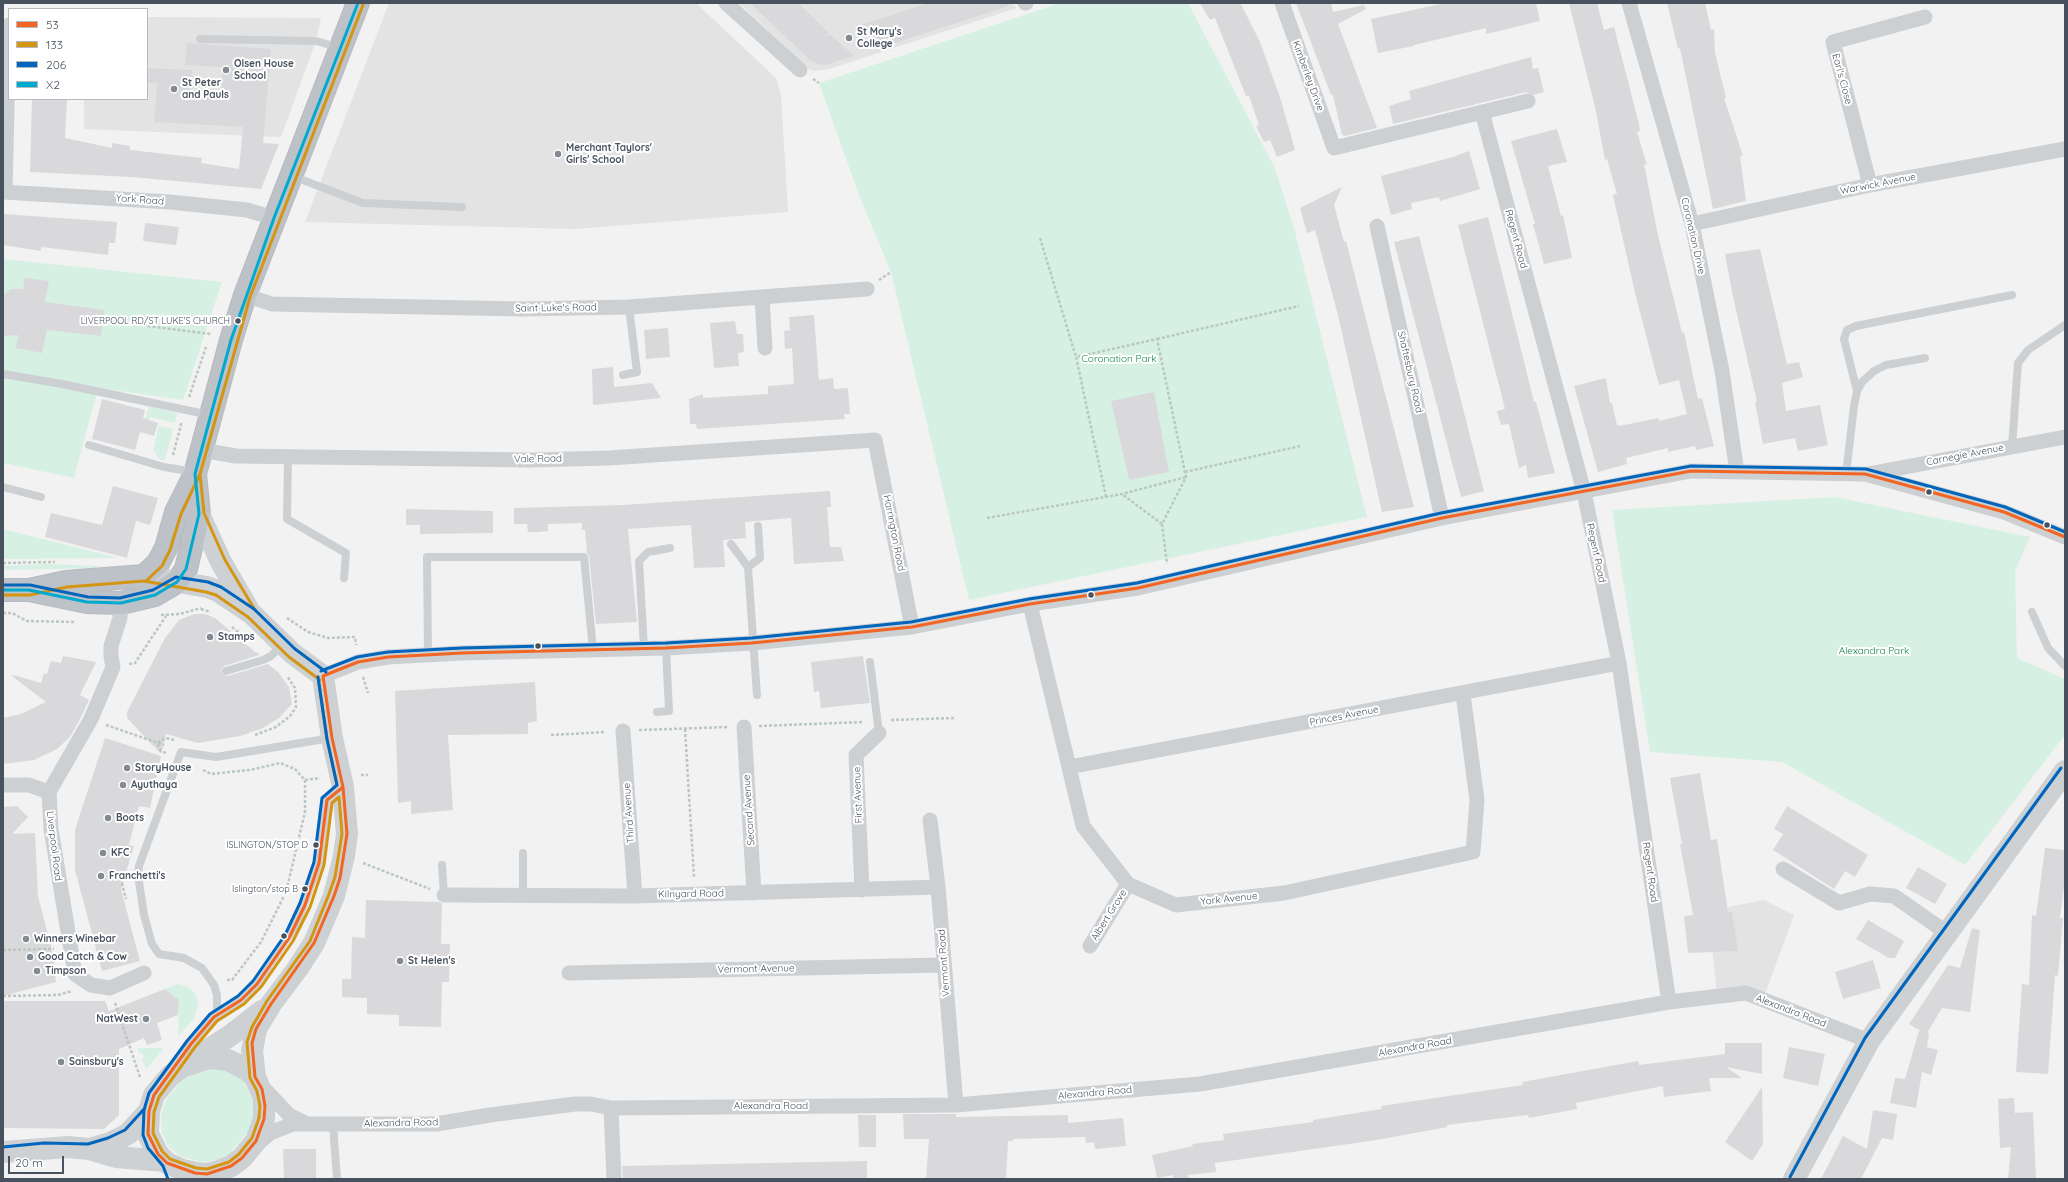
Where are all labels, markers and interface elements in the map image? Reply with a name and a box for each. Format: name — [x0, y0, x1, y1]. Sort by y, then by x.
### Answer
legend — [8, 8, 148, 100]
text: 53 — [46, 17, 59, 32]
place label: St Mary's College — [857, 26, 901, 50]
marker: St Mary's College — [844, 33, 854, 43]
text: 133 — [46, 37, 63, 52]
street label: Kimberley Drive — [1290, 39, 1326, 113]
street label: Earl's Close — [1829, 52, 1855, 106]
text: 206 — [46, 57, 66, 72]
place label: Olsen House School — [234, 58, 294, 82]
marker: Olsen House School — [221, 65, 231, 75]
text: X2 — [46, 77, 60, 92]
place label: St Peter and Pauls — [182, 77, 229, 100]
marker: St Peter and Pauls — [169, 84, 179, 94]
place label: Merchant Taylors' Girls' School — [566, 142, 652, 166]
marker: Merchant Taylors' Girls' School — [553, 149, 563, 159]
street label: Warwick Avenue — [1839, 171, 1917, 197]
street label: York Road — [116, 192, 164, 208]
street label: Coronation Drive — [1678, 197, 1708, 275]
street label: Regent Road — [1502, 208, 1530, 270]
street label: Saint Luke's Road — [515, 301, 597, 315]
place label: LIVERPOOL RD/ST LUKE'S CHURCH — [81, 316, 230, 326]
marker: LIVERPOOL RD/ST LUKE'S CHURCH — [233, 316, 243, 326]
street label: Shaftesbury Road — [1395, 330, 1425, 414]
park label: Coronation Park — [1081, 353, 1157, 365]
street label: Carnegie Avenue — [1925, 442, 2005, 468]
street label: Vale Road — [514, 453, 562, 465]
unlabelled marker — [1924, 487, 1934, 497]
street label: Harrington Road — [881, 494, 907, 572]
unlabelled marker — [2042, 520, 2052, 530]
street label: Regent Road — [1584, 522, 1608, 584]
unlabelled marker — [1086, 590, 1096, 600]
place label: Stamps — [218, 631, 255, 643]
marker: Stamps — [205, 632, 215, 642]
unlabelled marker — [533, 641, 543, 651]
park label: Alexandra Park — [1839, 645, 1909, 657]
street label: Princes Avenue — [1308, 703, 1380, 729]
place label: StoryHouse — [135, 762, 191, 774]
marker: StoryHouse — [122, 763, 132, 773]
street label: First Avenue — [851, 766, 865, 824]
street label: Second Avenue — [741, 774, 757, 846]
place label: Ayuthaya — [131, 779, 177, 791]
marker: Ayuthaya — [118, 780, 128, 790]
street label: Third Avenue — [621, 782, 637, 844]
street label: Liverpool Road — [44, 810, 64, 882]
place label: Boots — [116, 812, 144, 824]
marker: Boots — [103, 813, 113, 823]
place label: ISLINGTON/STOP D — [226, 840, 308, 850]
marker: ISLINGTON/STOP D — [311, 840, 321, 850]
street label: Regent Road — [1640, 841, 1660, 903]
place label: KFC — [111, 847, 129, 859]
marker: KFC — [98, 848, 108, 858]
place label: Franchetti's — [109, 870, 165, 882]
marker: Franchetti's — [96, 871, 106, 881]
place label: Islington/stop B — [232, 884, 298, 894]
marker: Islington/stop B — [300, 884, 310, 894]
street label: Kilnyard Road — [658, 887, 724, 901]
street label: Albert Grove — [1089, 887, 1129, 943]
street label: York Avenue — [1200, 890, 1258, 908]
street label: Vermont Road — [936, 929, 952, 997]
unlabelled marker — [279, 931, 289, 941]
place label: Winners Winebar — [34, 933, 116, 945]
marker: Winners Winebar — [21, 934, 31, 944]
place label: Good Catch & Cow — [38, 951, 127, 963]
marker: Good Catch & Cow — [25, 952, 35, 962]
place label: St Helen's — [408, 955, 455, 967]
marker: St Helen's — [395, 956, 405, 966]
street label: Vermont Avenue — [717, 962, 795, 976]
place label: Timpson — [45, 965, 86, 977]
marker: Timpson — [32, 966, 42, 976]
street label: Alexandra Road — [1754, 992, 1828, 1030]
place label: NatWest — [96, 1013, 138, 1025]
marker: NatWest — [141, 1014, 151, 1024]
street label: Alexandra Road — [1377, 1035, 1453, 1059]
place label: Sainsbury's — [69, 1056, 124, 1068]
marker: Sainsbury's — [56, 1057, 66, 1067]
street label: Alexandra Road — [1057, 1084, 1133, 1102]
street label: Alexandra Road — [734, 1100, 808, 1112]
street label: Alexandra Road — [364, 1116, 438, 1130]
scale bar — [10, 1148, 66, 1174]
text: 20 m — [15, 1155, 43, 1170]

